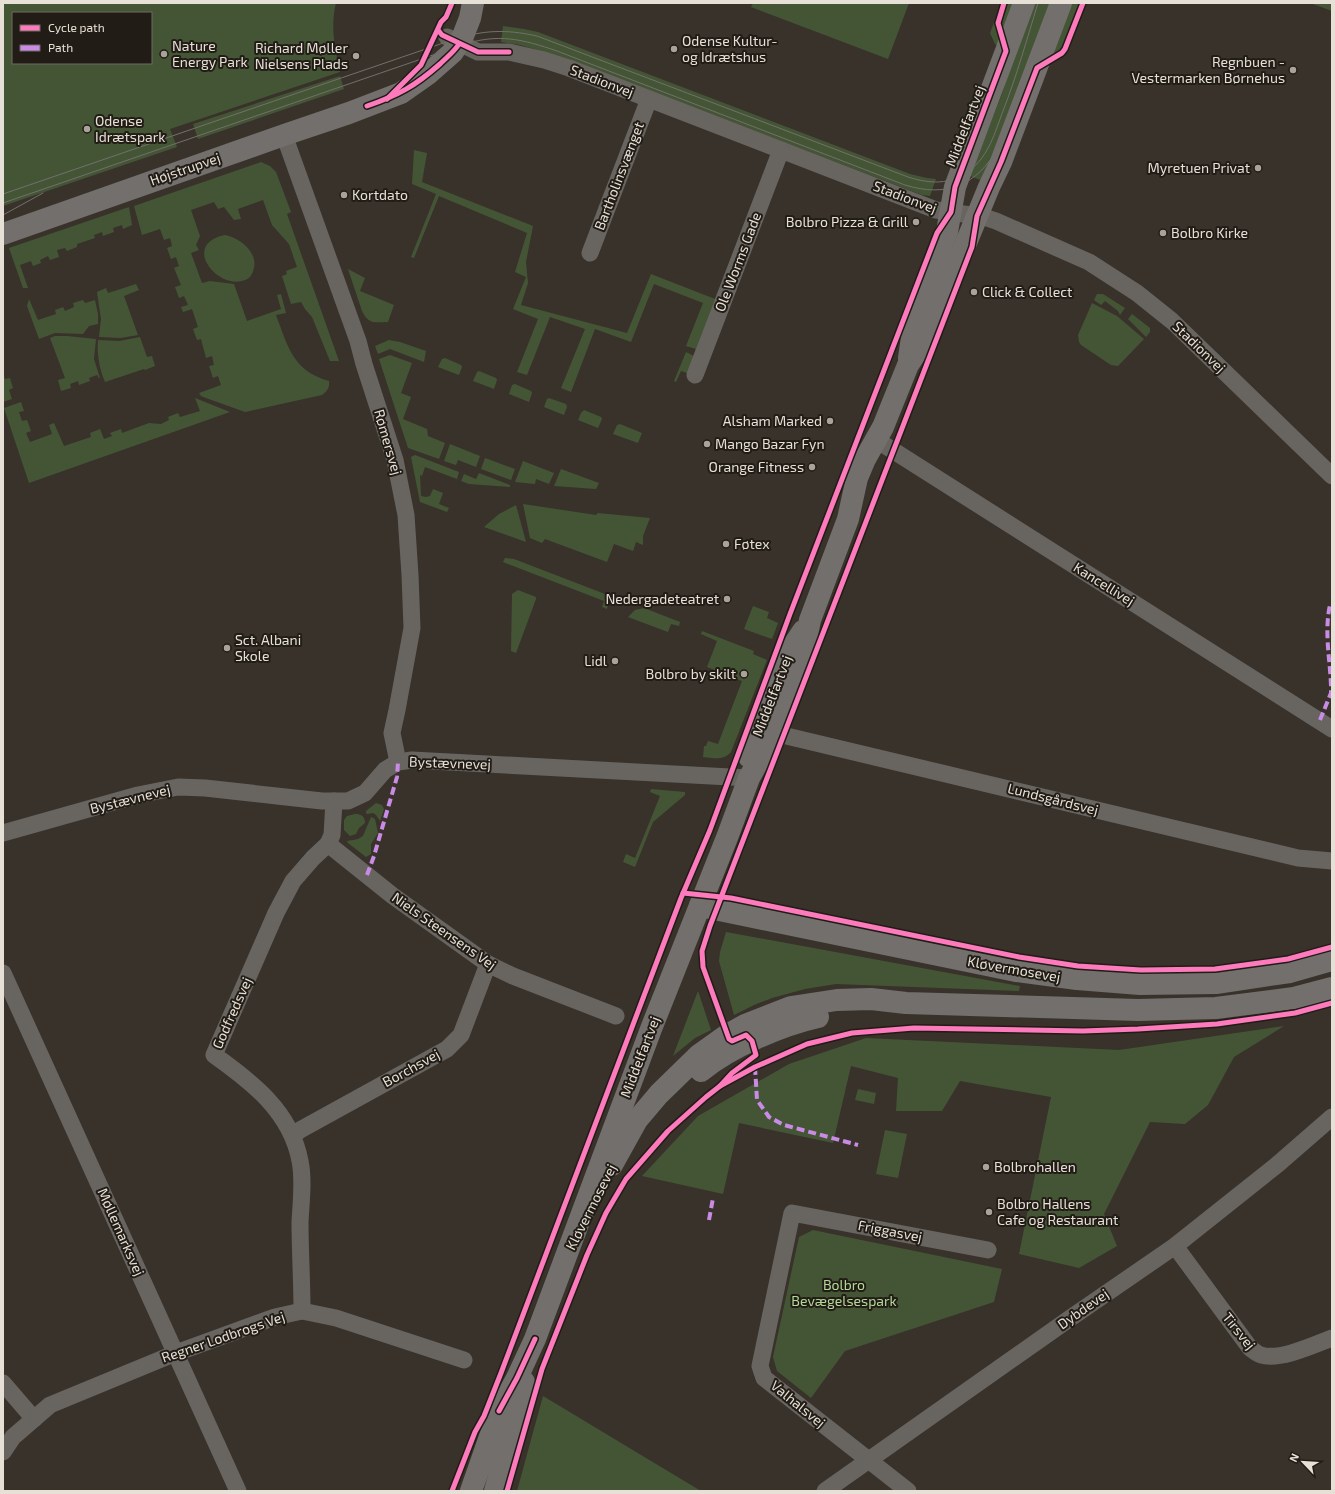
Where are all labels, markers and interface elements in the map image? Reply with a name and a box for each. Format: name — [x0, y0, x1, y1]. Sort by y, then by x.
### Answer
legend — [12, 12, 152, 64]
text: Cycle path — [48, 20, 105, 34]
place label: Odense Kultur- og Idrætshus — [682, 32, 778, 65]
place label: Nature Energy Park — [172, 37, 248, 70]
place label: Richard Møller Nielsens Plads — [255, 39, 348, 72]
text: Path — [48, 40, 73, 54]
marker: Odense Kultur- og Idrætshus — [669, 44, 679, 54]
marker: Nature Energy Park — [159, 49, 169, 59]
marker: Richard Møller Nielsens Plads — [351, 51, 361, 61]
place label: Regnbuen - Vestermarken Børnehus — [1132, 53, 1285, 86]
street label: Stadionvej — [568, 61, 636, 100]
marker: Regnbuen - Vestermarken Børnehus — [1288, 65, 1298, 75]
street label: Middelfartvej — [941, 83, 988, 169]
place label: Odense Idrætspark — [95, 112, 166, 145]
street label: Bartholinsvænget — [590, 119, 647, 232]
marker: Odense Idrætspark — [82, 124, 92, 134]
street label: Højstrupvej — [147, 149, 222, 188]
place label: Myretuen Privat — [1148, 159, 1250, 176]
marker: Myretuen Privat — [1253, 163, 1263, 173]
street label: Stadionvej — [871, 177, 939, 216]
place label: Kortdato — [352, 186, 408, 203]
marker: Kortdato — [339, 190, 349, 200]
street label: Ole Worms Gade — [711, 210, 764, 314]
place label: Bolbro Pizza & Grill — [786, 213, 909, 230]
marker: Bolbro Pizza & Grill — [911, 217, 921, 227]
place label: Bolbro Kirke — [1171, 224, 1248, 241]
marker: Bolbro Kirke — [1158, 228, 1168, 238]
place label: Click & Collect — [982, 283, 1072, 300]
marker: Click & Collect — [969, 287, 979, 297]
street label: Stadionvej — [1169, 317, 1229, 376]
street label: Rømersvej — [371, 407, 406, 477]
place label: Alsham Marked — [723, 412, 822, 429]
marker: Alsham Marked — [825, 416, 835, 426]
place label: Mango Bazar Fyn — [715, 435, 825, 452]
marker: Mango Bazar Fyn — [702, 439, 712, 449]
place label: Orange Fitness — [709, 458, 804, 475]
marker: Orange Fitness — [807, 462, 817, 472]
place label: Føtex — [734, 535, 770, 552]
marker: Føtex — [721, 539, 731, 549]
street label: Kancellivej — [1071, 558, 1138, 609]
place label: Nedergadeteatret — [605, 590, 719, 607]
marker: Nedergadeteatret — [722, 594, 732, 604]
place label: Sct. Albani Skole — [235, 631, 301, 664]
marker: Sct. Albani Skole — [222, 643, 232, 653]
place label: Lidl — [584, 652, 608, 669]
street label: Middelfartvej — [748, 653, 795, 739]
marker: Lidl — [610, 656, 620, 666]
place label: Bolbro by skilt — [645, 665, 736, 682]
marker: Bolbro by skilt — [739, 669, 749, 679]
street label: Bystævnevej — [409, 753, 491, 772]
street label: Lundsgårdsvej — [1006, 779, 1100, 818]
street label: Bystævnevej — [88, 780, 172, 817]
street label: Niels Steensens Vej — [389, 888, 500, 973]
street label: Kløvermosevej — [966, 952, 1062, 985]
street label: Godfredsvej — [208, 974, 255, 1051]
street label: Middelfartvej — [616, 1014, 663, 1100]
street label: Borchsvej — [379, 1045, 442, 1090]
place label: Bolbrohallen — [994, 1158, 1076, 1175]
street label: Kløvermosevej — [562, 1161, 619, 1253]
marker: Bolbrohallen — [981, 1162, 991, 1172]
street label: Møllemarksvej — [95, 1185, 148, 1278]
place label: Bolbro Hallens Cafe og Restaurant — [997, 1195, 1118, 1228]
marker: Bolbro Hallens Cafe og Restaurant — [984, 1207, 994, 1217]
street label: Friggasvej — [857, 1216, 924, 1245]
park label: Bolbro Bevægelsespark — [791, 1276, 897, 1309]
street label: Dybdevej — [1054, 1285, 1112, 1332]
street label: Regner Lodbrogs Vej — [159, 1307, 287, 1366]
street label: Tirsvej — [1219, 1309, 1259, 1353]
street label: Valhalsvej — [768, 1376, 829, 1431]
north arrow — [1283, 1442, 1323, 1482]
text: N — [1286, 1451, 1301, 1464]

